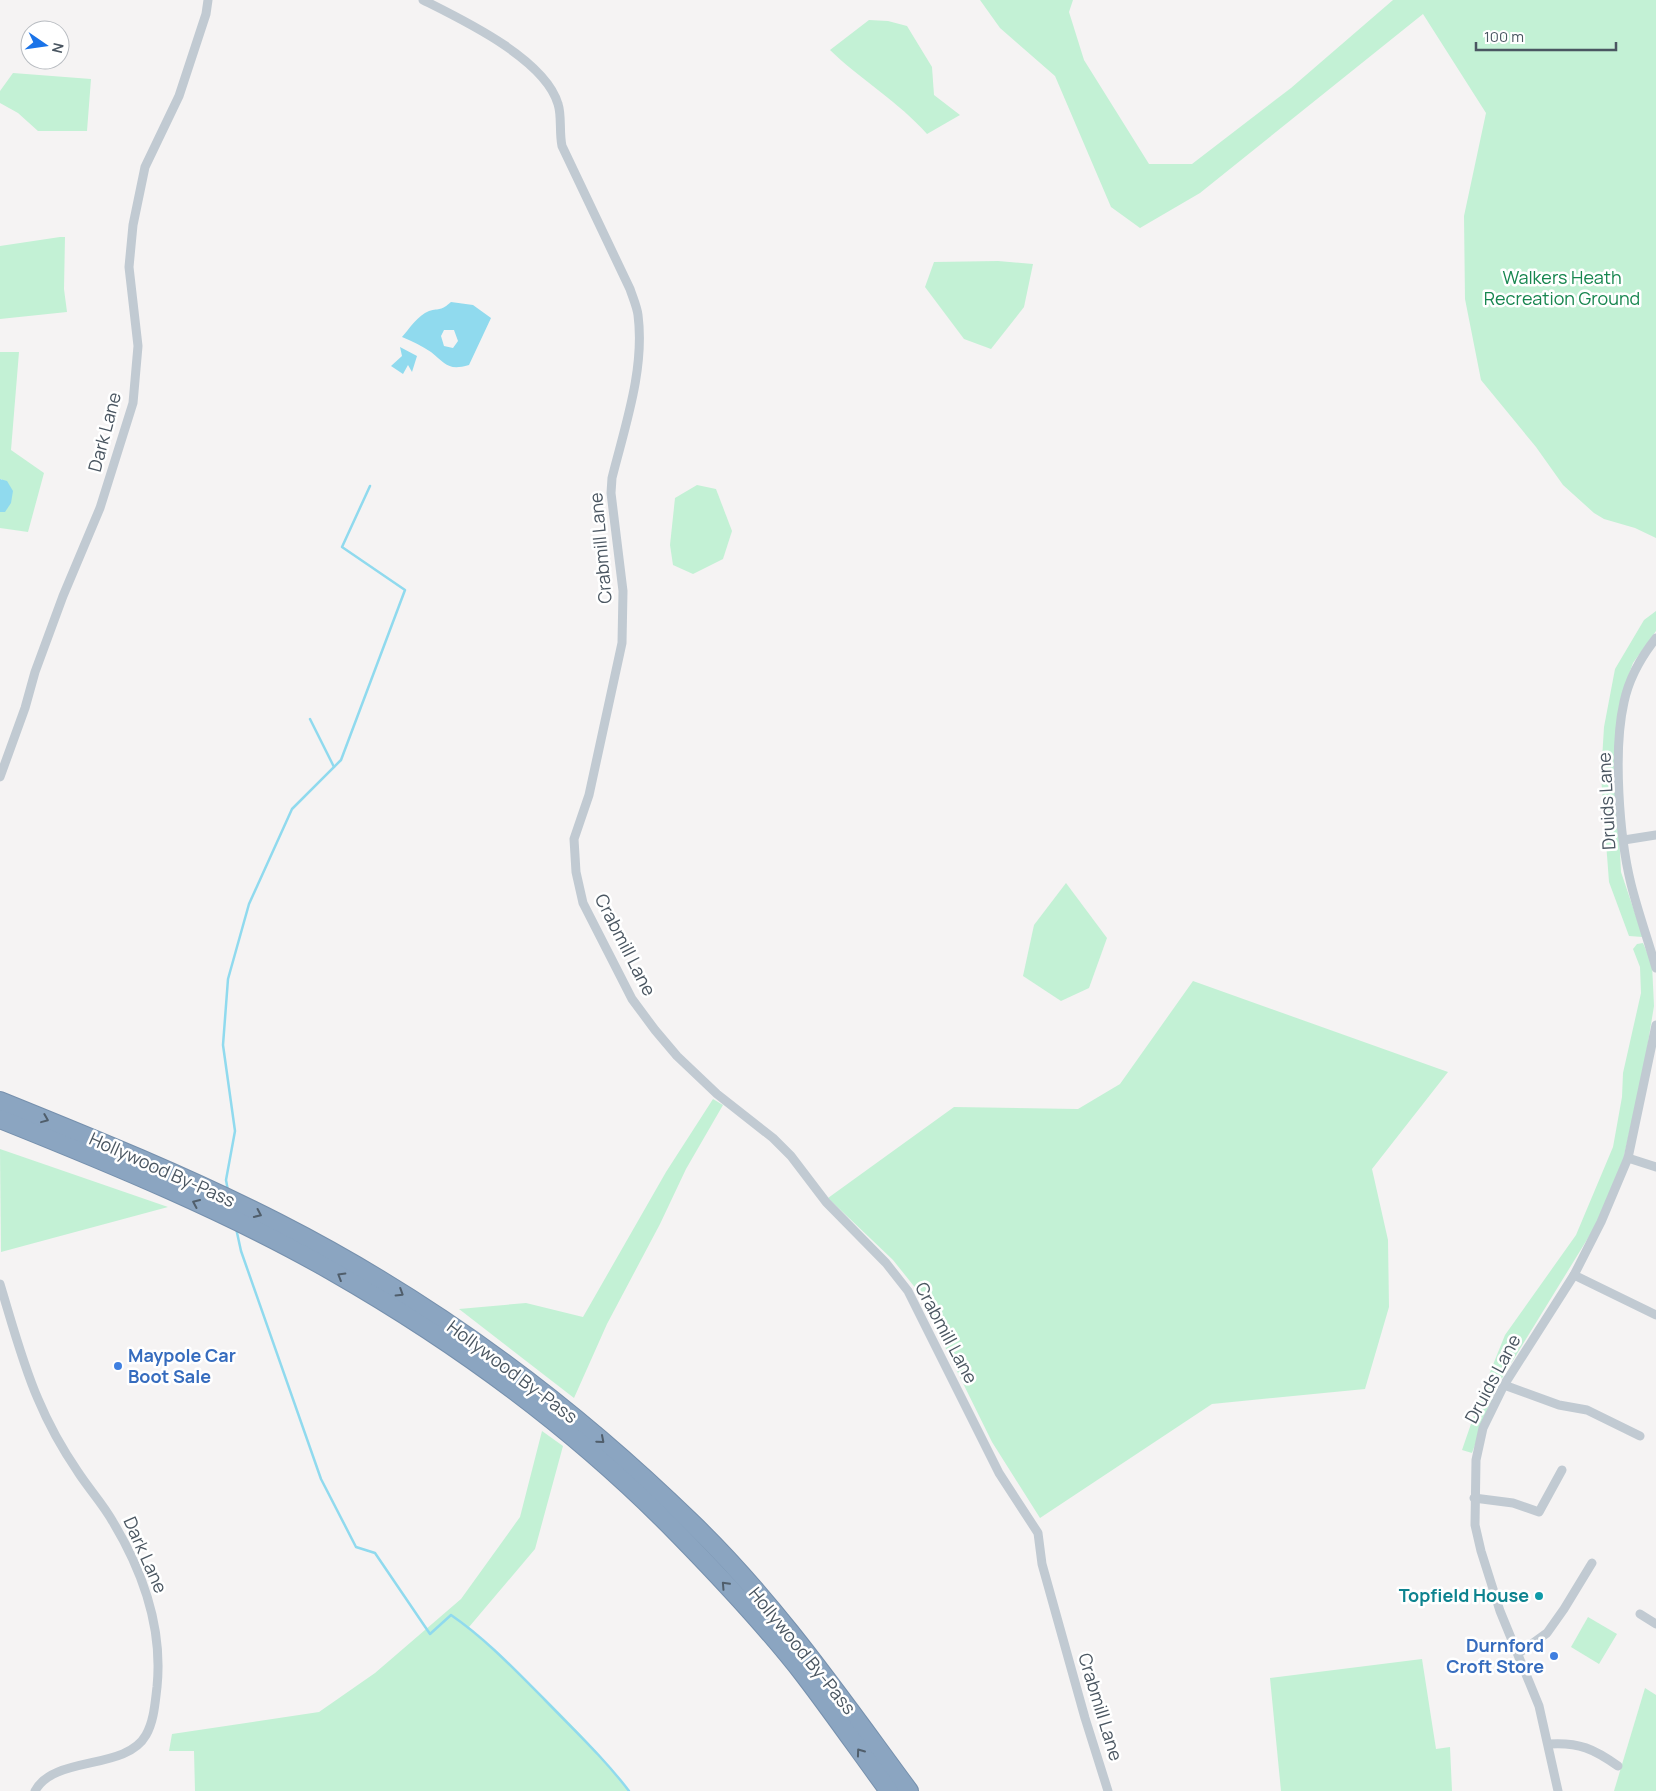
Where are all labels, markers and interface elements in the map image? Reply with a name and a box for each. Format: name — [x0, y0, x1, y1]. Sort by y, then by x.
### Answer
north arrow — [20, 20, 70, 70]
scale bar — [1476, 20, 1616, 52]
text: 100 m — [1484, 26, 1524, 47]
text: N — [48, 41, 69, 55]
park label: Walkers Heath Recreation Ground — [1484, 265, 1640, 310]
street label: Dark Lane — [82, 389, 126, 474]
street label: Crabmill Lane — [583, 492, 617, 605]
street label: Druids Lane — [1591, 752, 1621, 850]
street label: Crabmill Lane — [590, 889, 662, 1000]
one-way arrow — [40, 1113, 49, 1124]
street label: Hollywood By-Pass — [86, 1126, 239, 1212]
one-way arrow — [192, 1199, 201, 1210]
one-way arrow — [253, 1207, 262, 1218]
one-way arrow — [337, 1273, 346, 1283]
street label: Crabmill Lane — [910, 1278, 984, 1387]
one-way arrow — [394, 1286, 403, 1296]
street label: Hollywood By-Pass — [443, 1314, 583, 1428]
street label: Druids Lane — [1459, 1330, 1526, 1427]
place label: Maypole Car Boot Sale — [128, 1343, 236, 1388]
marker: Maypole Car Boot Sale — [112, 1360, 124, 1372]
one-way arrow — [595, 1435, 604, 1444]
street label: Dark Lane — [118, 1513, 173, 1597]
one-way arrow — [722, 1581, 731, 1590]
street label: Hollywood By-Pass — [744, 1582, 862, 1719]
place label: Topfield House — [1399, 1583, 1529, 1607]
marker: Topfield House — [1533, 1590, 1545, 1602]
place label: Durnford Croft Store — [1446, 1633, 1544, 1678]
street label: Crabmill Lane — [1073, 1650, 1129, 1764]
marker: Durnford Croft Store — [1548, 1650, 1560, 1662]
one-way arrow — [857, 1748, 866, 1758]

